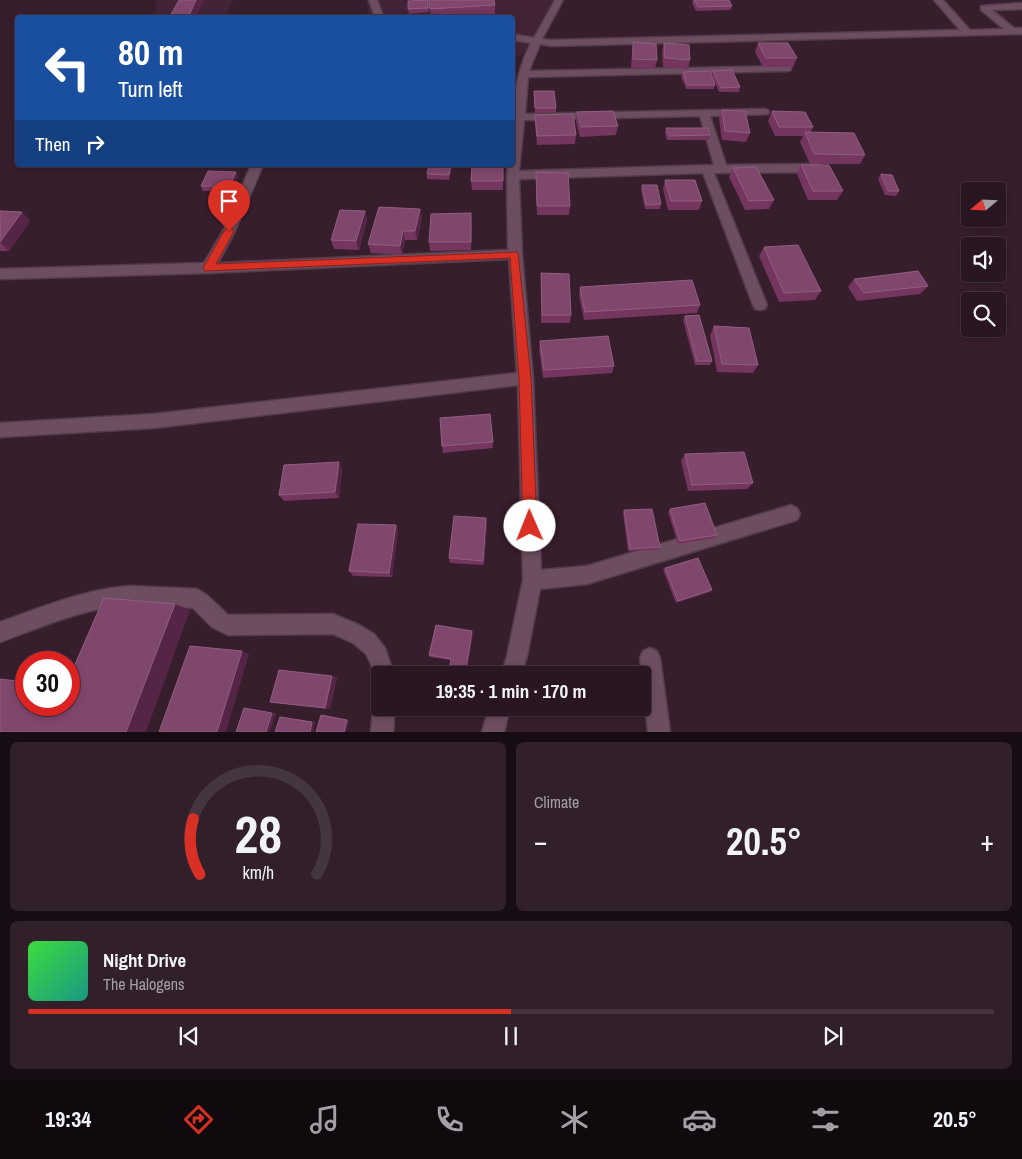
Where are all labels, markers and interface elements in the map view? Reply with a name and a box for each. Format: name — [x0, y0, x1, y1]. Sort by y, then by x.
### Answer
text: 80 m — [118, 29, 183, 76]
icon: left — [35, 35, 100, 100]
text: Turn left — [118, 74, 183, 104]
icon: right — [81, 130, 109, 158]
text: Then — [35, 131, 71, 157]
pin — [208, 180, 250, 231]
north arrow — [961, 182, 1006, 228]
map controls — [961, 182, 1006, 337]
icon: arrive — [215, 187, 243, 215]
button: sound — [961, 237, 1006, 282]
button: search — [961, 292, 1006, 337]
position arrow — [503, 499, 555, 551]
speed limit sign: 30 — [15, 651, 80, 716]
text: 19:35 · 1 min · 170 m — [436, 678, 586, 704]
text: Climate — [534, 791, 579, 813]
text: 28 — [234, 799, 282, 869]
text: 20.5° — [726, 816, 802, 867]
text: − — [534, 822, 547, 860]
text: + — [981, 822, 994, 860]
text: km/h — [242, 861, 274, 885]
text: Night Drive — [103, 947, 186, 973]
text: The Halogens — [103, 973, 185, 995]
icon: previous — [175, 1022, 203, 1050]
icon: pause — [497, 1022, 525, 1050]
icon: next — [819, 1022, 847, 1050]
icon: directions — [181, 1102, 216, 1137]
icon: music — [307, 1102, 342, 1137]
icon: phone — [432, 1102, 467, 1137]
icon: climate — [557, 1102, 592, 1137]
icon: car — [682, 1102, 717, 1137]
icon: filters — [808, 1102, 843, 1137]
text: 19:34 — [45, 1104, 91, 1134]
text: 20.5° — [933, 1104, 977, 1134]

